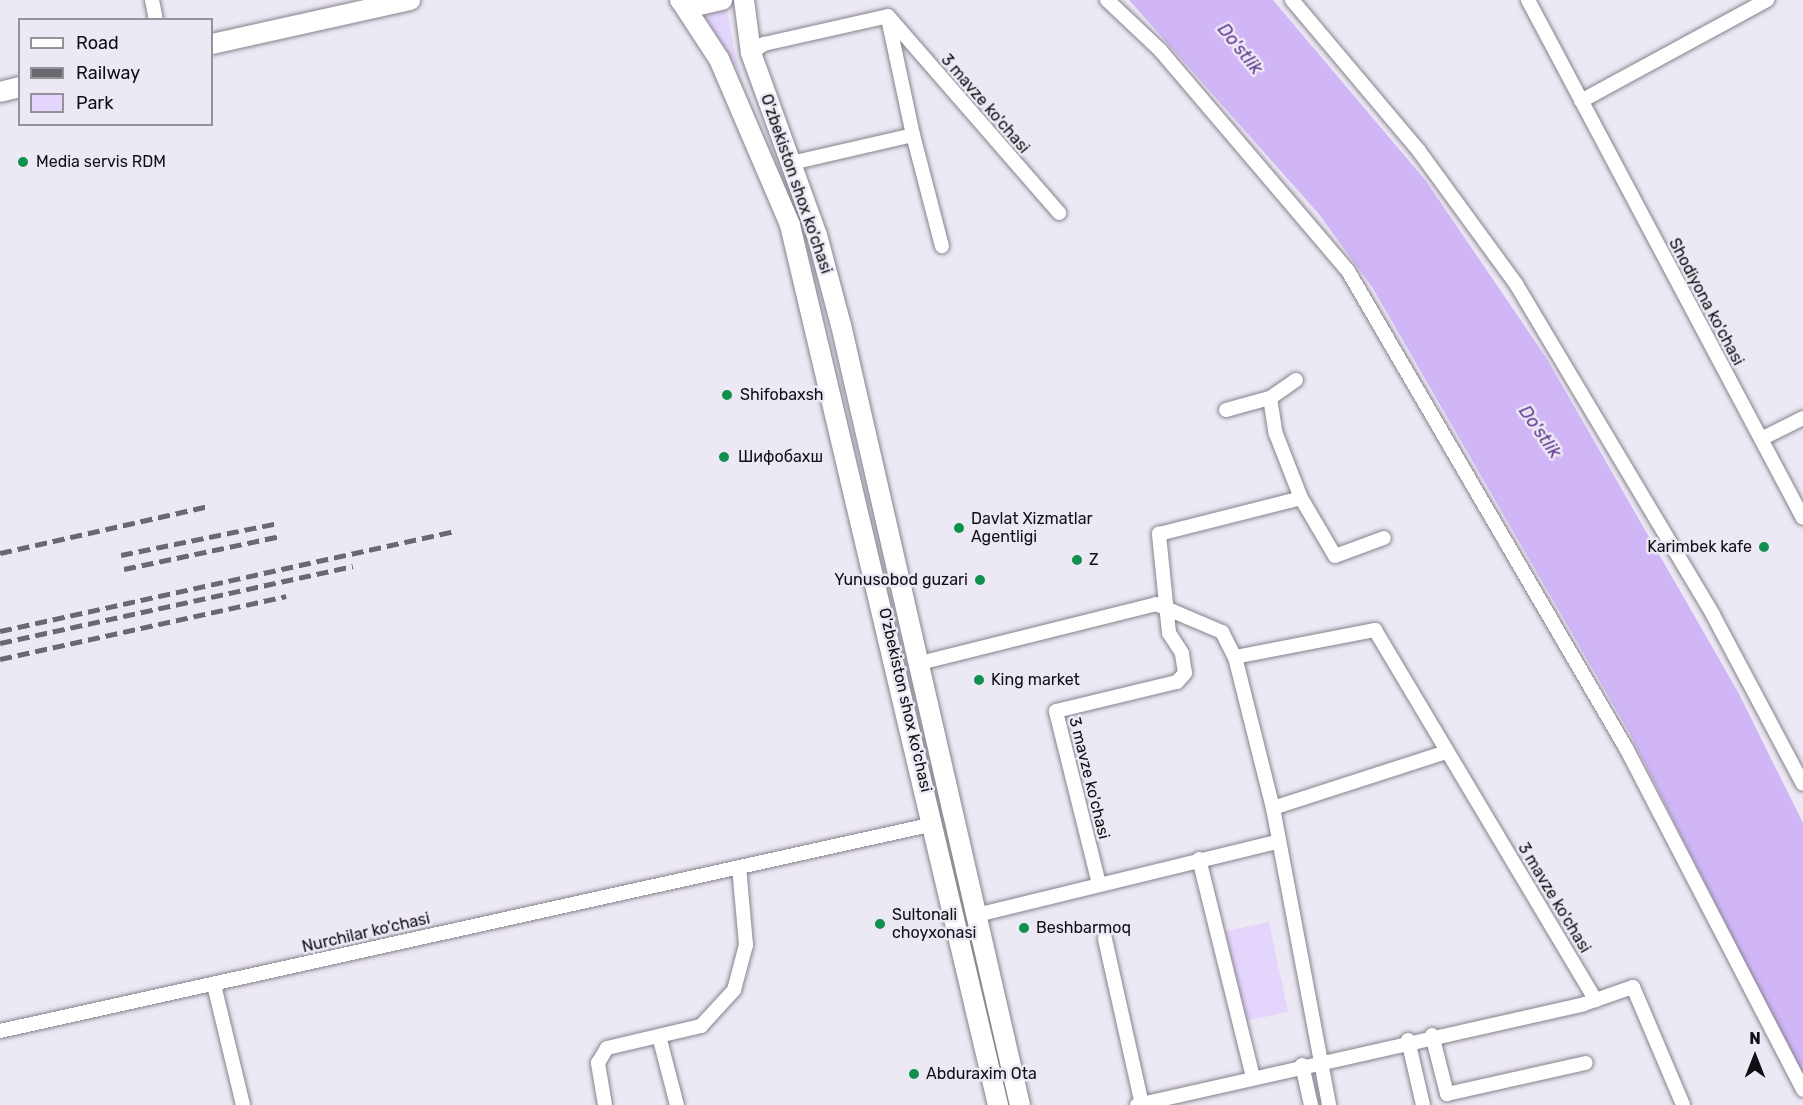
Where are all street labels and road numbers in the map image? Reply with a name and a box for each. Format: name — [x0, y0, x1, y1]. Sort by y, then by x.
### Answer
street label: 3 mavze ko'chasi — [937, 50, 1033, 158]
street label: O'zbekiston shox ko'chasi — [756, 92, 836, 276]
street label: Shodiyona ko'chasi — [1664, 235, 1748, 369]
street label: O'zbekiston shox ko'chasi — [874, 606, 936, 794]
street label: 3 mavze ko'chasi — [1065, 715, 1113, 841]
street label: 3 mavze ko'chasi — [1514, 839, 1594, 957]
street label: Nurchilar ko'chasi — [300, 909, 432, 957]

